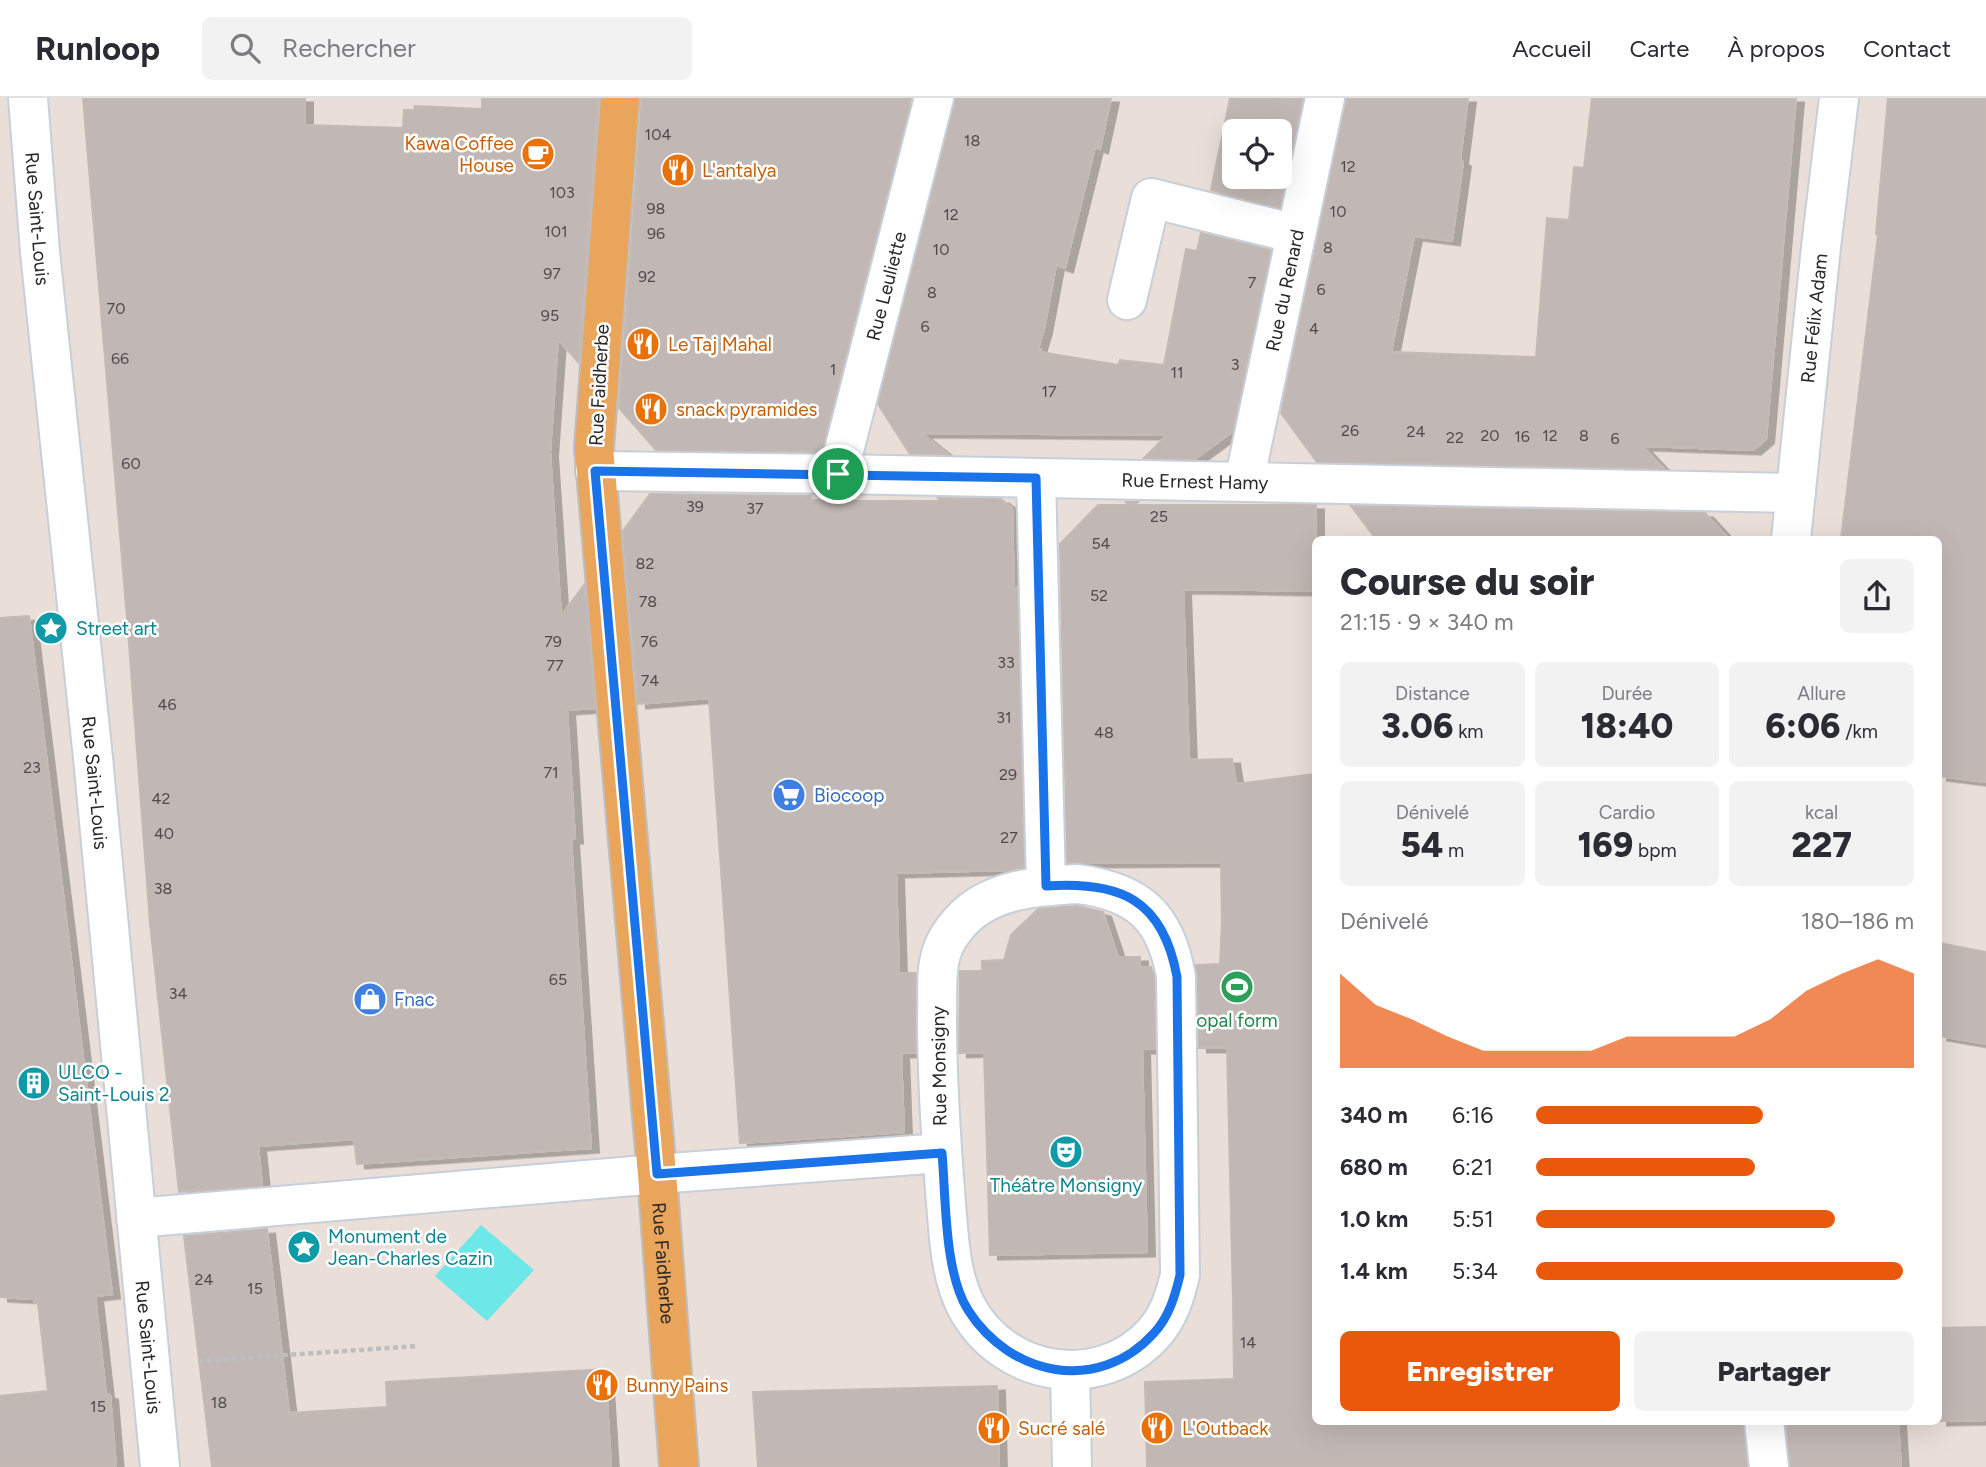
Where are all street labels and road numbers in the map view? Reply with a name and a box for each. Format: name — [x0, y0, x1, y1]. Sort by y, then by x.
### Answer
street label: Rue Saint-Louis — [21, 151, 55, 287]
street label: Rue du Renard — [1260, 227, 1309, 353]
street label: Rue Leuliette — [861, 229, 911, 343]
street label: Rue Félix Adam — [1796, 252, 1832, 384]
street label: Rue Faidherbe — [584, 324, 614, 446]
street label: Rue Ernest Hamy — [1121, 468, 1269, 494]
street label: Rue Saint-Louis — [77, 715, 113, 851]
street label: Rue Monsigny — [926, 1006, 952, 1126]
street label: Rue Faidherbe — [648, 1201, 680, 1325]
street label: Rue Saint-Louis — [131, 1279, 166, 1415]

